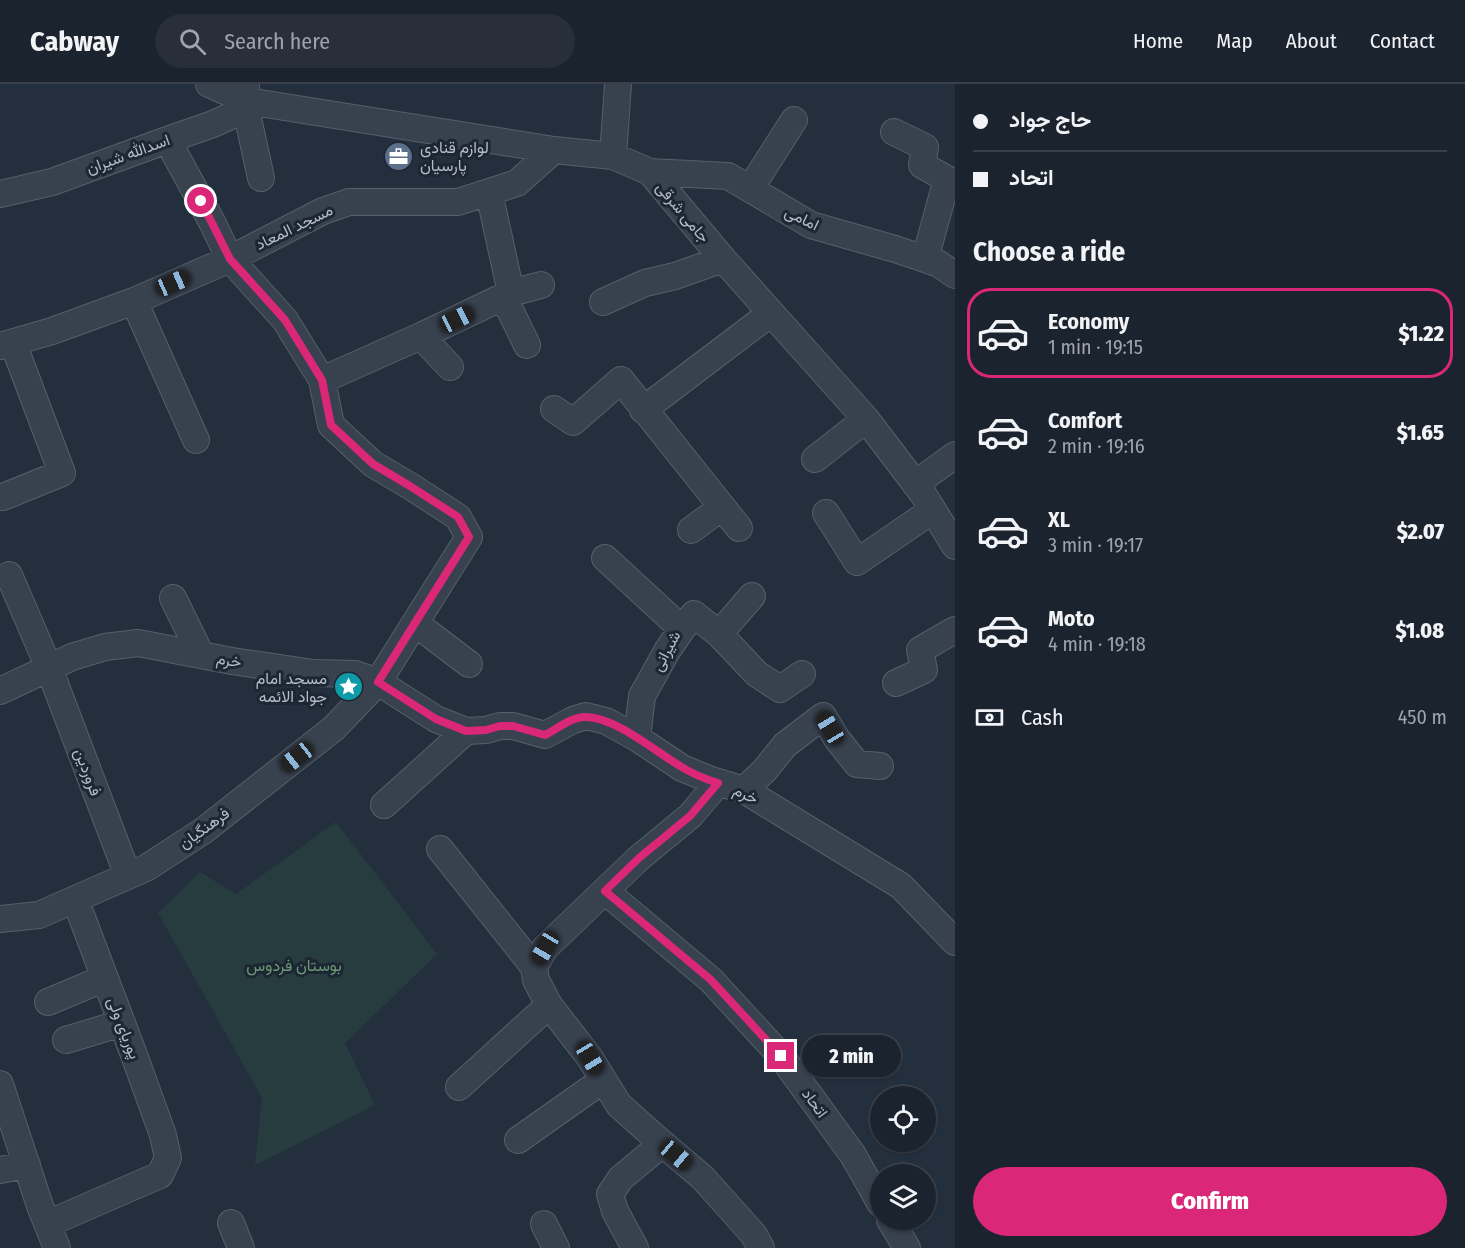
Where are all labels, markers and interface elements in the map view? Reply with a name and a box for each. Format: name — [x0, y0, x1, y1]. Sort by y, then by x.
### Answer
search box — [155, 14, 575, 68]
text: Cabway — [30, 25, 119, 58]
icon: search — [176, 25, 209, 58]
text: Search here — [224, 28, 330, 55]
text: Home — [1133, 28, 1183, 54]
text: Map — [1216, 28, 1253, 54]
text: About — [1286, 28, 1337, 54]
text: Contact — [1370, 28, 1435, 54]
text: حاج جواد — [1009, 106, 1091, 133]
street label: اسدالله شیران — [84, 130, 173, 179]
place label: لوازم قنادی پارسیان — [420, 138, 489, 177]
office icon: لوازم قنادی پارسیان — [383, 140, 415, 172]
text: اتحاد — [1009, 164, 1054, 191]
street label: جامی شرقی — [651, 178, 714, 247]
route start — [187, 187, 214, 214]
street label: مسجد المعاد — [252, 200, 336, 254]
street label: امامی — [781, 202, 822, 235]
text: Choose a ride — [973, 236, 1125, 268]
car — [153, 267, 193, 299]
car — [437, 303, 477, 335]
icon: car — [976, 306, 1030, 360]
text: Economy — [1048, 308, 1129, 335]
text: $1.22 — [1398, 320, 1444, 347]
text: 1 min · 19:15 — [1048, 335, 1143, 359]
icon: car — [976, 405, 1030, 459]
text: Comfort — [1048, 407, 1122, 434]
text: $1.65 — [1397, 419, 1444, 446]
text: 2 min · 19:16 — [1048, 434, 1145, 458]
icon: car — [976, 504, 1030, 558]
text: XL — [1048, 506, 1070, 533]
text: $2.07 — [1397, 518, 1444, 545]
text: 3 min · 19:17 — [1048, 533, 1143, 557]
icon: car — [976, 603, 1030, 657]
text: Moto — [1048, 605, 1095, 632]
text: $1.08 — [1395, 617, 1444, 644]
street label: شیرانی — [648, 628, 685, 675]
text: 4 min · 19:18 — [1048, 632, 1146, 656]
street label: خرم — [215, 648, 243, 673]
place label: مسجد امام جواد الائمه — [256, 669, 327, 707]
place icon: مسجد امام جواد الائمه — [332, 671, 364, 703]
icon: cash — [973, 701, 1006, 734]
text: Cash — [1021, 704, 1064, 731]
text: 450 m — [1398, 705, 1447, 729]
car — [813, 708, 847, 748]
car — [277, 739, 317, 775]
street label: فروردین — [69, 746, 106, 799]
street label: خرم — [730, 780, 762, 809]
street label: فرهنگیان — [175, 803, 234, 853]
car — [528, 928, 562, 968]
park label: بوستان فردوس — [246, 956, 342, 976]
street label: پوریای ولی — [102, 994, 145, 1062]
callout: 2 min — [802, 1035, 901, 1077]
car — [573, 1038, 607, 1078]
route end — [767, 1042, 794, 1069]
text: 2 min — [829, 1044, 874, 1068]
street label: اتحاد — [798, 1085, 832, 1121]
map controls — [870, 1086, 936, 1230]
button: locate — [870, 1086, 936, 1152]
car — [656, 1137, 696, 1173]
button: layers — [870, 1164, 936, 1230]
button: Confirm — [973, 1167, 1447, 1236]

